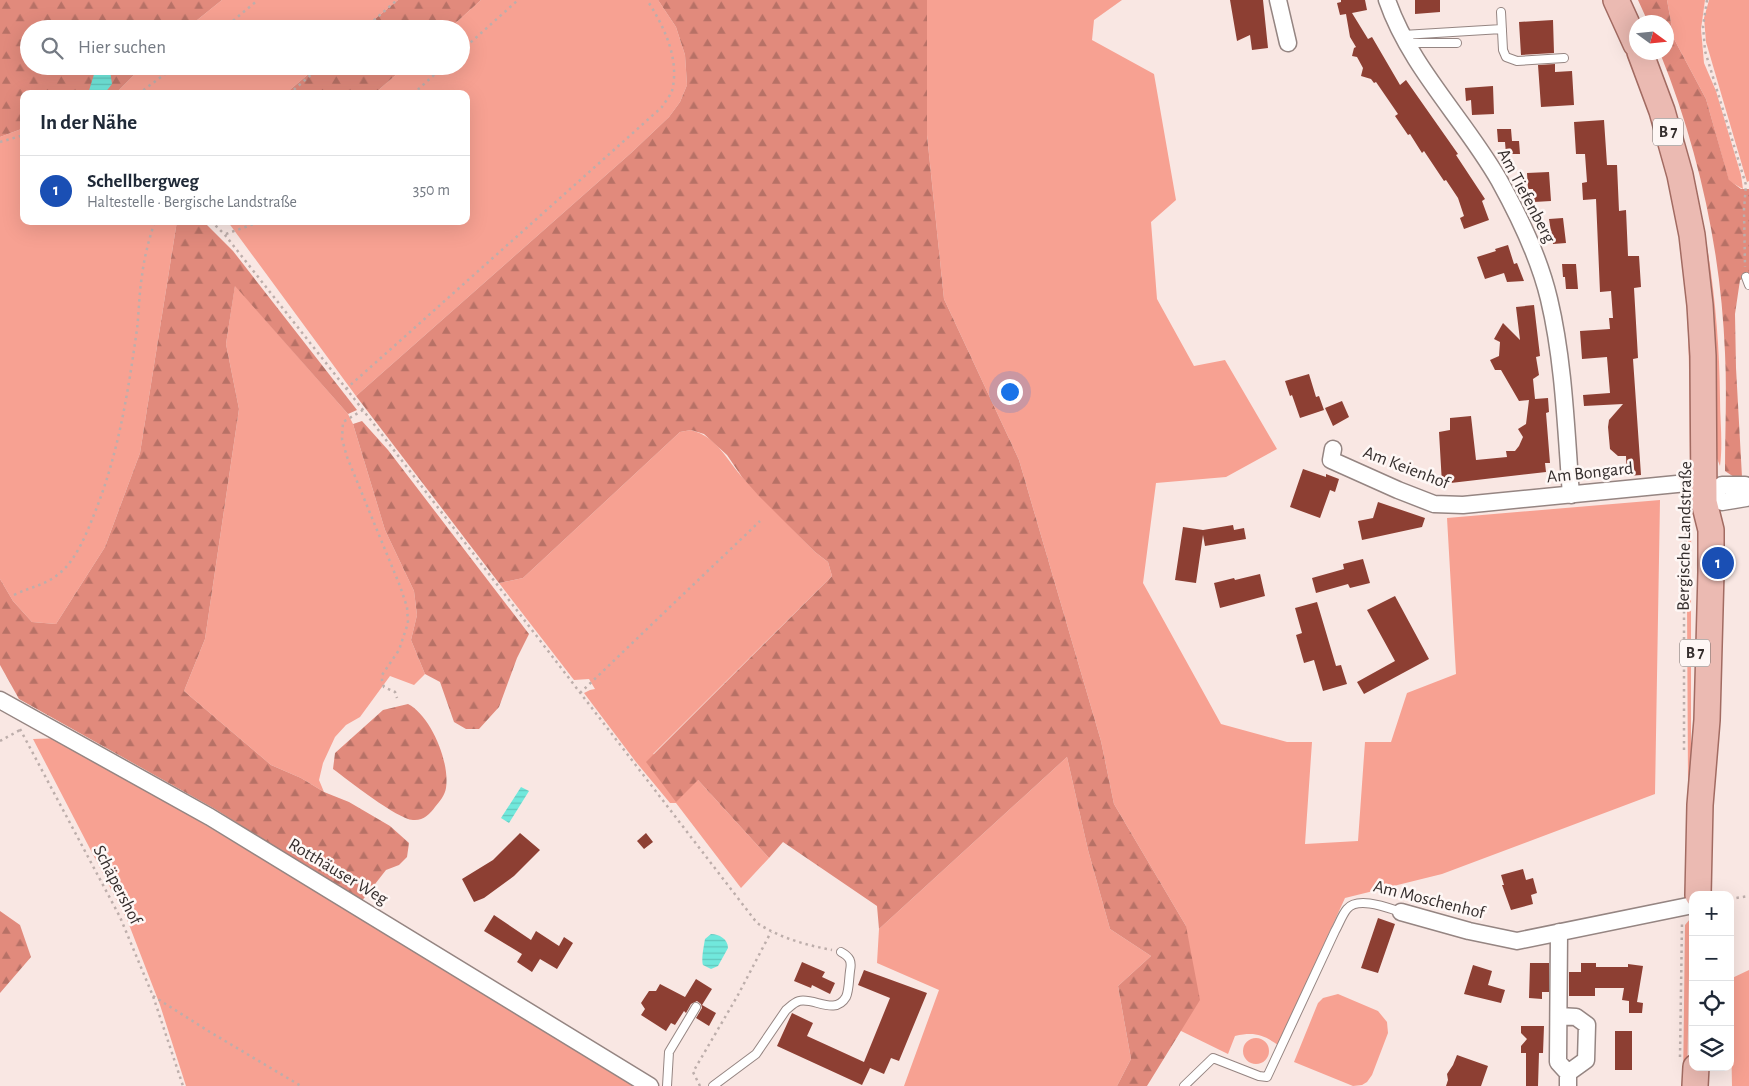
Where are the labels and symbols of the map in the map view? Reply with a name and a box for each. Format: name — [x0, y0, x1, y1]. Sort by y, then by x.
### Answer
north arrow — [1629, 15, 1674, 60]
road number: B 7 — [1653, 118, 1683, 146]
street label: Am Tiefenberg — [1494, 146, 1558, 246]
your location — [997, 379, 1023, 405]
street label: Am Keienhof — [1361, 443, 1453, 493]
street label: Am Bongard — [1546, 460, 1634, 486]
street label: Bergische Landstraße — [1675, 461, 1695, 611]
pin: 1 — [1702, 544, 1734, 582]
road number: B 7 — [1680, 640, 1710, 666]
street label: Rotthäuser Weg — [285, 835, 391, 909]
street label: Schäpershof — [89, 843, 145, 929]
street label: Am Moschenhof — [1371, 877, 1488, 923]

